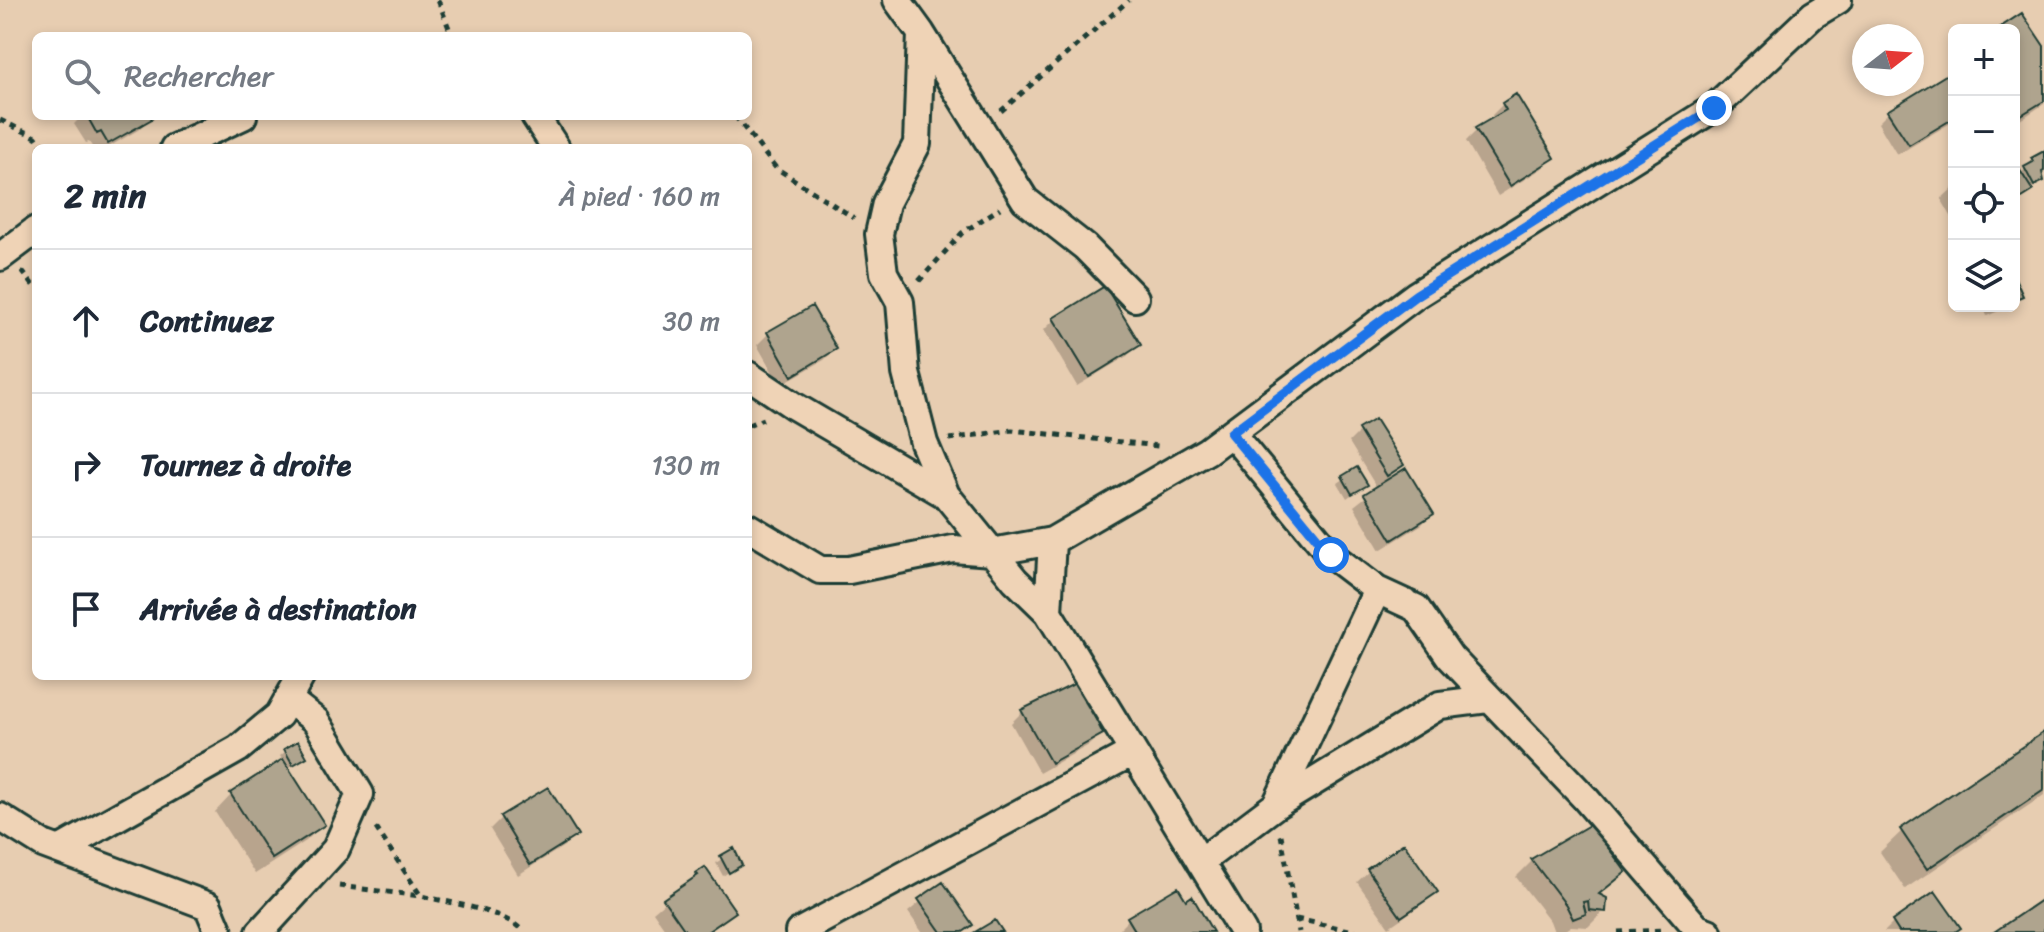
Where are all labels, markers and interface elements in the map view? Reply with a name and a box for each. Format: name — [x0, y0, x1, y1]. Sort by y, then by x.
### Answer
north arrow — [1852, 24, 1924, 96]
map controls — [1948, 24, 2020, 312]
button: + — [1948, 24, 2020, 96]
search box — [32, 32, 752, 120]
text: Rechercher — [124, 49, 274, 103]
icon: search — [60, 54, 104, 98]
route end — [1696, 90, 1732, 126]
button: − — [1948, 96, 2020, 168]
text: 2 min — [64, 166, 146, 226]
button: locate — [1948, 168, 2020, 240]
text: À pied · 160 m — [559, 173, 720, 219]
button: layers — [1948, 240, 2020, 312]
text: Continuez — [140, 294, 274, 348]
text: 30 m — [663, 298, 720, 344]
icon: ahead — [64, 299, 108, 343]
text: Tournez à droite — [140, 438, 351, 492]
text: 130 m — [651, 442, 720, 488]
icon: right — [64, 443, 108, 487]
route start — [1313, 537, 1349, 573]
text: Arrivée à destination — [140, 582, 417, 636]
icon: arrive — [64, 587, 108, 631]

